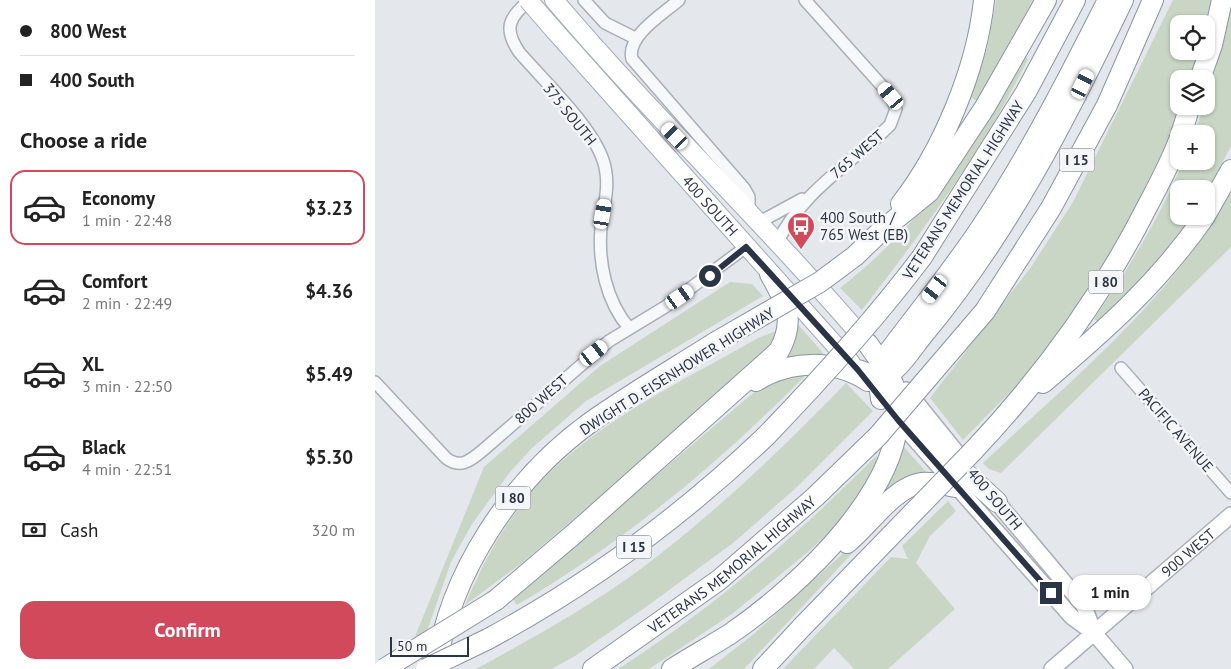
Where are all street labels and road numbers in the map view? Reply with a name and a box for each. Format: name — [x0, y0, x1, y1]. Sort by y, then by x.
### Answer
street label: 375 SOUTH — [539, 79, 601, 149]
street label: VETERANS MEMORIAL HIGHWAY — [897, 97, 1028, 284]
street label: 765 WEST — [826, 125, 888, 182]
road number: I 15 — [1059, 148, 1095, 172]
street label: 400 SOUTH — [678, 171, 742, 240]
road number: I 80 — [1089, 270, 1123, 294]
street label: DWIGHT D. EISENHOWER HIGHWAY — [576, 303, 779, 439]
street label: 800 WEST — [510, 370, 572, 428]
street label: PACIFIC AVENUE — [1134, 384, 1218, 476]
street label: 400 SOUTH — [964, 464, 1026, 534]
road number: I 80 — [495, 486, 531, 509]
street label: VETERANS MEMORIAL HIGHWAY — [643, 491, 820, 637]
street label: 900 WEST — [1157, 523, 1219, 581]
road number: I 15 — [617, 536, 651, 558]

